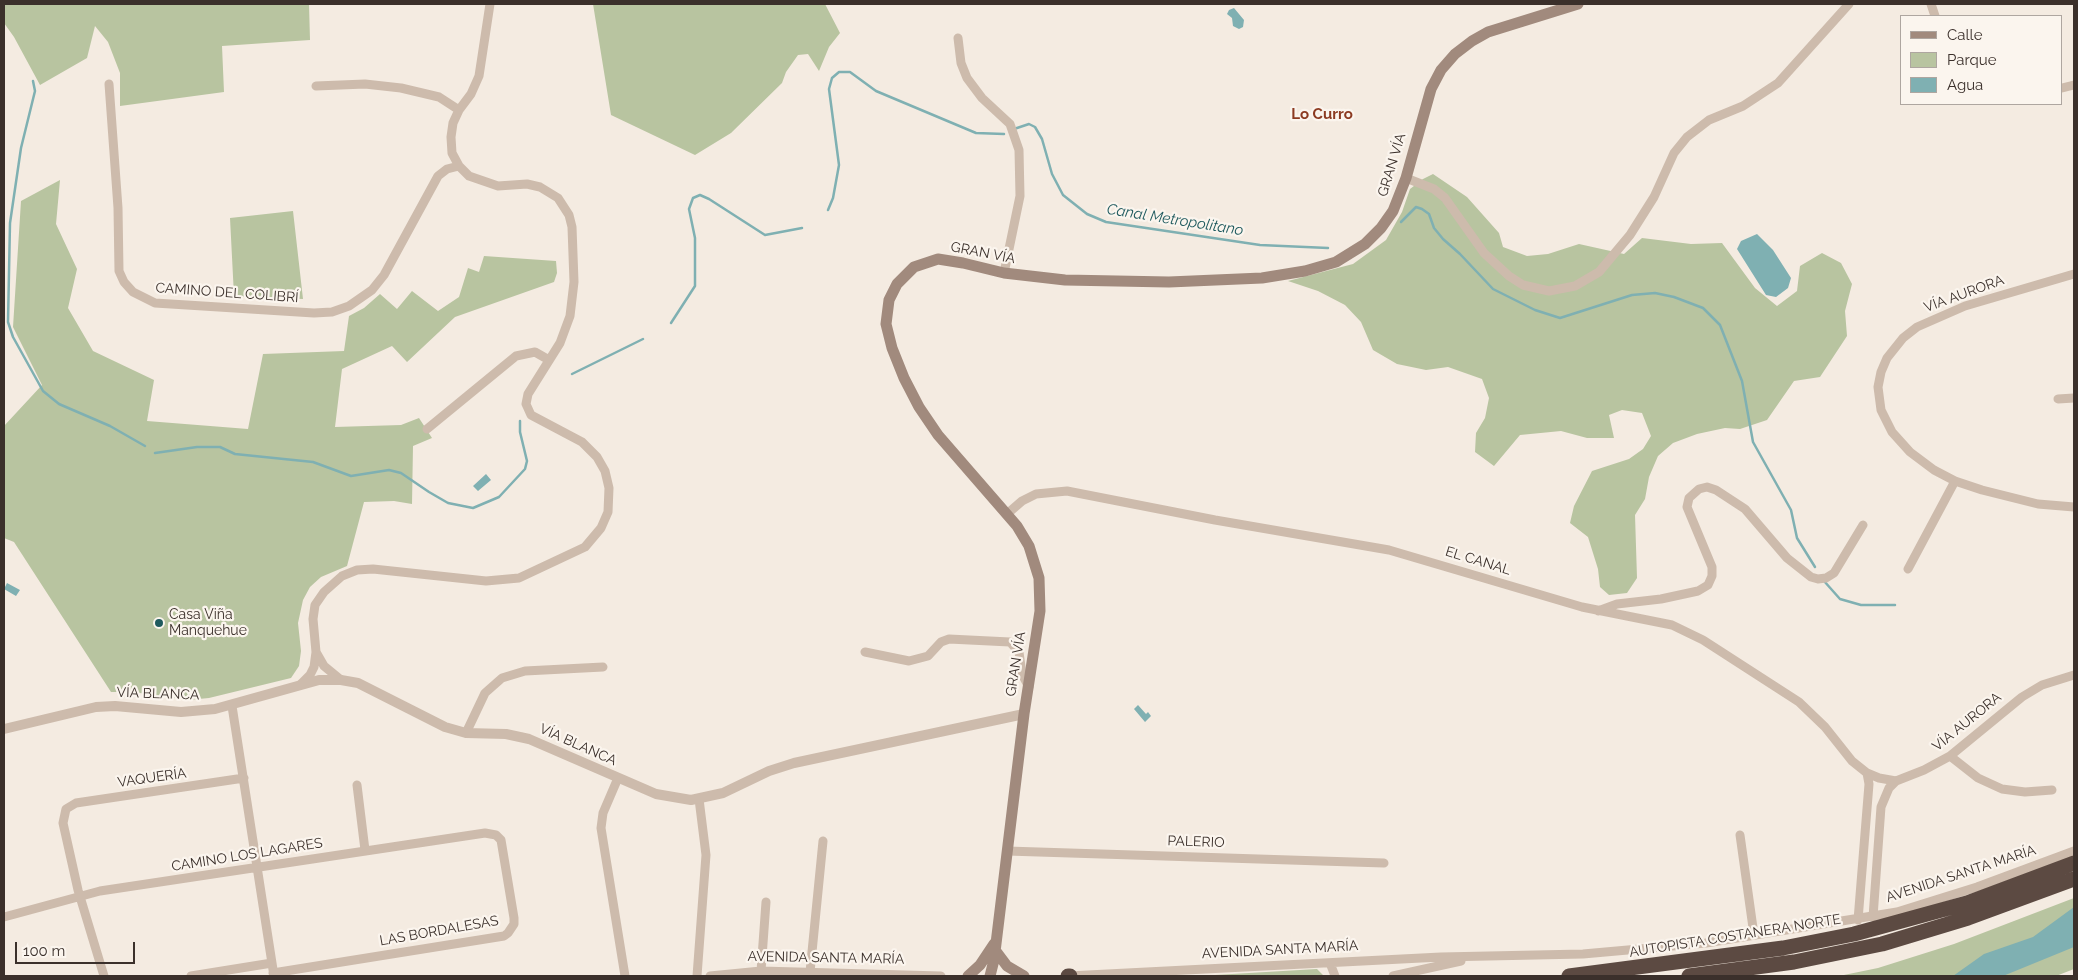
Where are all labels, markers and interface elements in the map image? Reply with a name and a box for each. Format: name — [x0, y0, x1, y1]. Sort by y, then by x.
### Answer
legend — [1900, 15, 2063, 105]
text: Calle — [1947, 26, 1982, 44]
text: Parque — [1947, 51, 1996, 69]
text: Agua — [1947, 76, 1983, 94]
district label: Lo Curro — [1291, 105, 1353, 123]
street label: GRAN VÍA — [1374, 131, 1410, 199]
water label: Canal Metropolitano — [1105, 200, 1245, 240]
street label: GRAN VÍA — [949, 239, 1017, 267]
street label: VÍA AURORA — [1922, 272, 2006, 316]
street label: CAMINO DEL COLIBRÍ — [155, 280, 299, 306]
street label: EL CANAL — [1443, 543, 1513, 579]
place label: Casa Viña Manquehue — [169, 607, 247, 640]
marker: Casa Viña Manquehue — [153, 617, 165, 629]
street label: GRAN VÍA — [1003, 630, 1029, 698]
street label: VÍA BLANCA — [116, 684, 200, 704]
street label: VÍA AURORA — [1929, 689, 2005, 755]
street label: VÍA BLANCA — [537, 721, 619, 769]
street label: VAQUERÍA — [116, 765, 188, 791]
street label: PALERIO — [1167, 833, 1225, 851]
street label: CAMINO LOS LAGARES — [170, 835, 324, 875]
street label: AVENIDA SANTA MARÍA — [1884, 842, 2038, 906]
street label: AUTOPISTA COSTANERA NORTE — [1628, 911, 1842, 961]
street label: LAS BORDALESAS — [378, 912, 500, 950]
scale bar — [18, 932, 138, 964]
street label: AVENIDA SANTA MARÍA — [1201, 938, 1359, 962]
text: 100 m — [23, 942, 65, 960]
street label: AVENIDA SANTA MARÍA — [748, 948, 904, 968]

